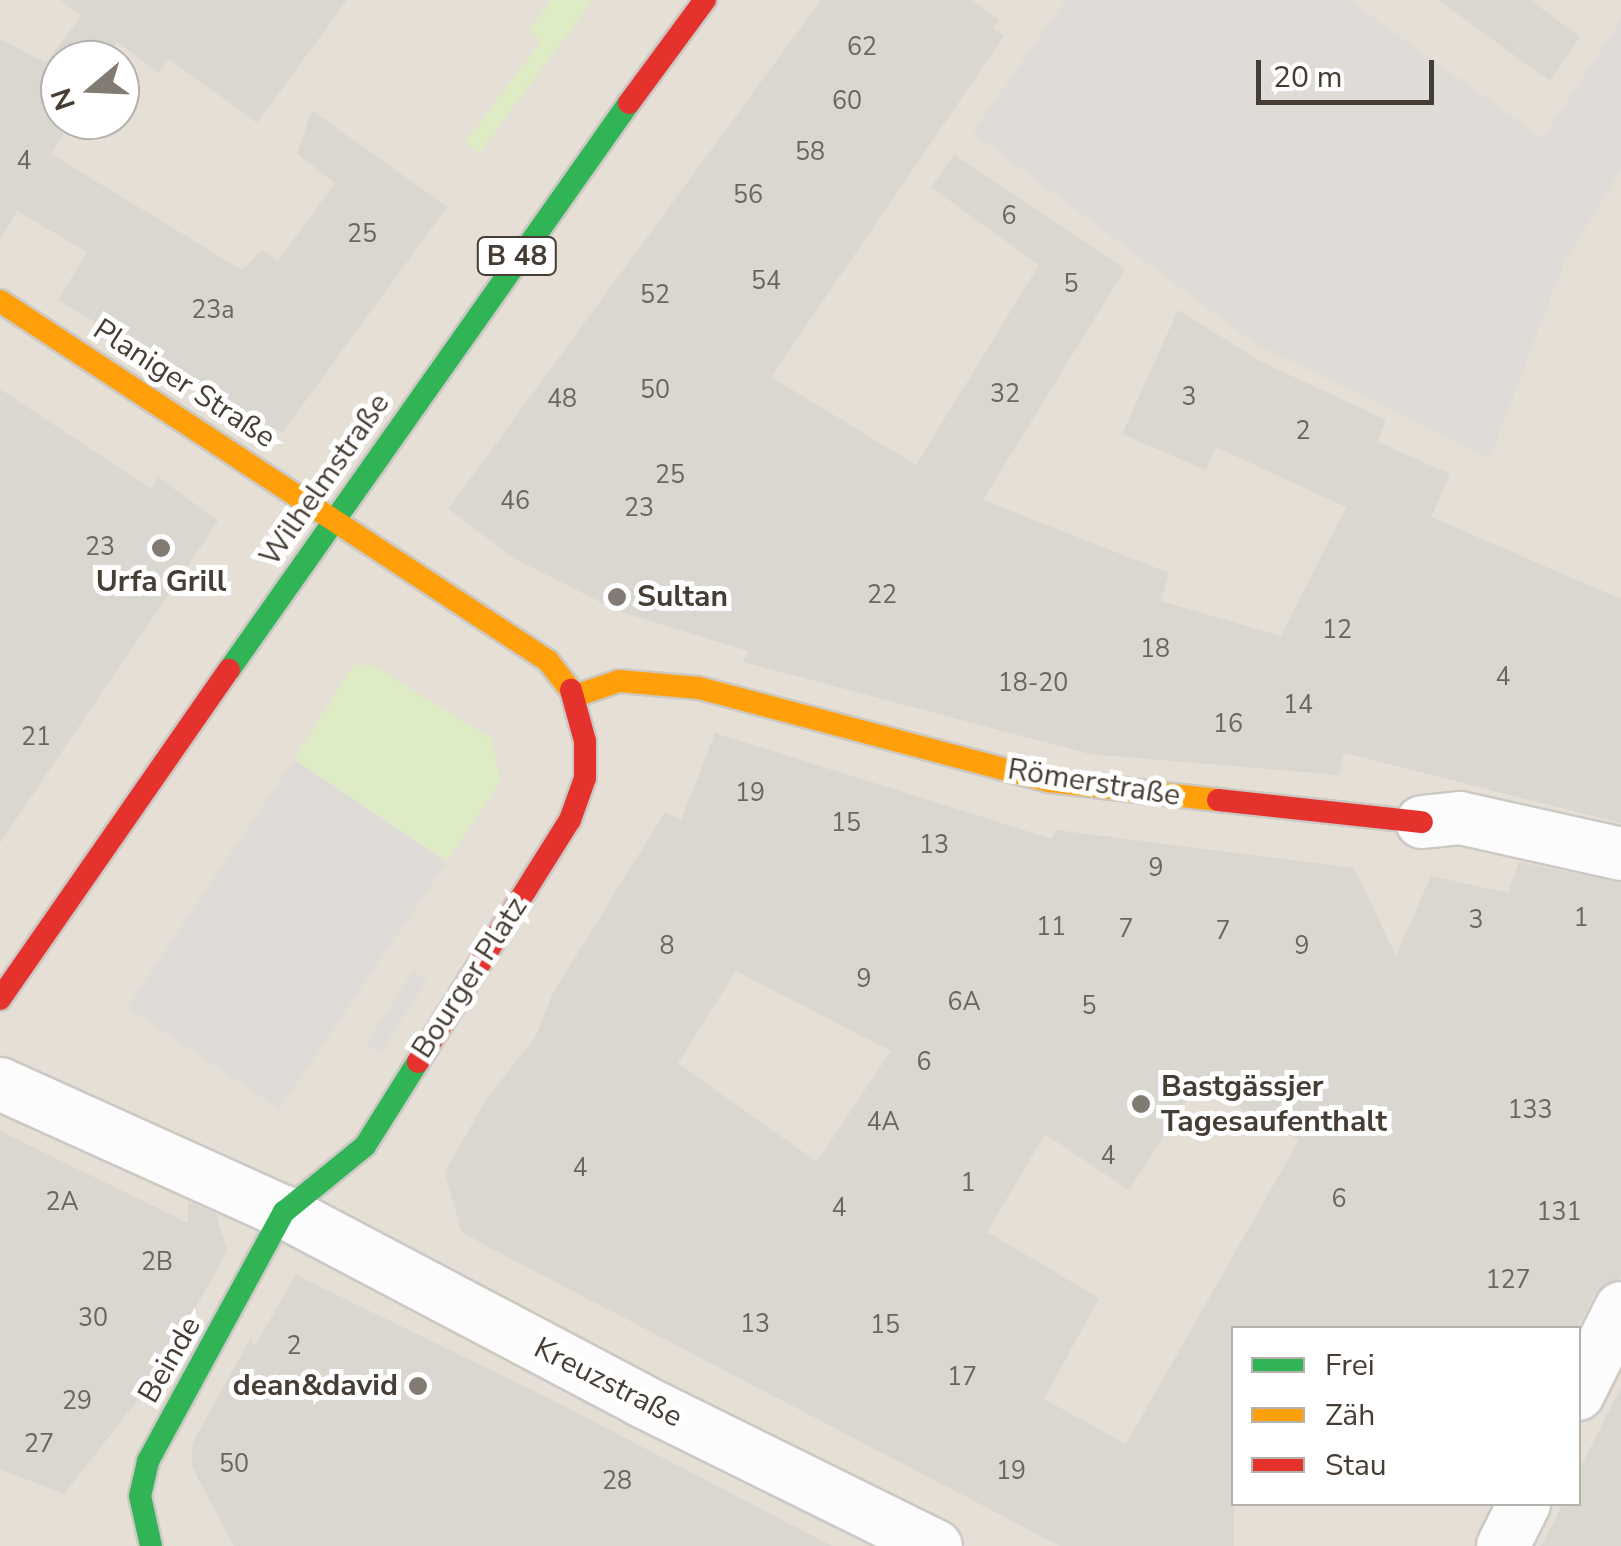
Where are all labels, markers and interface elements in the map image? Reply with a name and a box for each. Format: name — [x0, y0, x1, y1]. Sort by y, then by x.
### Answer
house number: 62 — [847, 32, 877, 62]
north arrow — [40, 40, 140, 140]
scale bar — [1261, 40, 1438, 102]
text: 20 m — [1273, 57, 1342, 98]
text: N — [42, 83, 85, 115]
house number: 60 — [832, 86, 862, 116]
house number: 58 — [795, 137, 825, 167]
house number: 4 — [17, 146, 31, 176]
house number: 56 — [733, 180, 763, 210]
house number: 6 — [1002, 201, 1016, 231]
house number: 25 — [347, 219, 377, 249]
road number: B 48 — [474, 233, 560, 279]
house number: 54 — [751, 266, 781, 296]
house number: 5 — [1064, 269, 1078, 299]
house number: 52 — [640, 280, 670, 310]
house number: 23a — [191, 295, 235, 325]
street label: Planiger Straße — [86, 312, 282, 456]
house number: 50 — [640, 375, 670, 405]
house number: 32 — [990, 379, 1020, 409]
house number: 3 — [1182, 382, 1196, 412]
house number: 48 — [547, 384, 577, 414]
street label: Wilhelmstraße — [252, 387, 398, 573]
house number: 2 — [1296, 416, 1310, 446]
house number: 25 — [655, 460, 685, 490]
house number: 46 — [500, 486, 530, 516]
house number: 23 — [624, 493, 654, 523]
house number: 23 — [85, 532, 115, 562]
marker: Urfa Grill — [150, 537, 172, 559]
place label: Urfa Grill — [96, 564, 226, 600]
place label: Sultan — [637, 579, 728, 615]
house number: 22 — [867, 580, 897, 610]
marker: Sultan — [606, 586, 628, 608]
house number: 12 — [1322, 615, 1352, 645]
house number: 18 — [1140, 634, 1170, 664]
house number: 4 — [1496, 662, 1510, 692]
house number: 18-20 — [998, 668, 1068, 698]
house number: 14 — [1283, 690, 1313, 720]
house number: 16 — [1213, 709, 1243, 739]
house number: 21 — [21, 722, 51, 752]
street label: Römerstraße — [1005, 752, 1183, 814]
house number: 19 — [735, 778, 765, 808]
house number: 15 — [831, 808, 861, 838]
house number: 13 — [919, 830, 949, 860]
house number: 9 — [1149, 853, 1163, 883]
street label: Bourger Platz — [405, 891, 535, 1065]
house number: 1 — [1574, 903, 1588, 933]
house number: 3 — [1469, 905, 1483, 935]
house number: 11 — [1036, 912, 1066, 942]
house number: 7 — [1119, 914, 1133, 944]
house number: 7 — [1216, 916, 1230, 946]
house number: 8 — [660, 931, 674, 961]
house number: 9 — [1295, 931, 1309, 961]
house number: 9 — [857, 964, 871, 994]
house number: 6A — [947, 987, 981, 1017]
house number: 5 — [1082, 991, 1096, 1021]
house number: 6 — [917, 1047, 931, 1077]
place label: Bastgässjer Tagesaufenthalt — [1161, 1069, 1387, 1140]
marker: Bastgässjer Tagesaufenthalt — [1130, 1093, 1152, 1115]
house number: 133 — [1508, 1095, 1552, 1125]
house number: 4A — [866, 1107, 900, 1137]
house number: 4 — [1101, 1141, 1115, 1171]
house number: 4 — [573, 1153, 587, 1183]
house number: 1 — [961, 1168, 975, 1198]
house number: 6 — [1332, 1184, 1346, 1214]
house number: 2A — [45, 1187, 79, 1217]
house number: 4 — [832, 1193, 846, 1223]
house number: 131 — [1537, 1197, 1581, 1227]
house number: 2B — [141, 1247, 173, 1277]
house number: 127 — [1486, 1265, 1530, 1295]
house number: 30 — [78, 1303, 108, 1333]
house number: 13 — [740, 1309, 770, 1339]
street label: Beinde — [131, 1310, 209, 1410]
house number: 15 — [870, 1310, 900, 1340]
legend — [1231, 1326, 1581, 1506]
street label: Kreuzstraße — [528, 1330, 688, 1436]
house number: 2 — [287, 1331, 301, 1361]
text: Frei — [1325, 1345, 1375, 1386]
house number: 17 — [947, 1362, 977, 1392]
place label: dean&david — [233, 1368, 398, 1404]
marker: dean&david — [407, 1375, 429, 1397]
house number: 29 — [62, 1386, 92, 1416]
text: Zäh — [1325, 1395, 1375, 1436]
house number: 27 — [24, 1429, 54, 1459]
text: Stau — [1325, 1445, 1387, 1486]
house number: 50 — [219, 1449, 249, 1479]
house number: 19 — [996, 1456, 1026, 1486]
house number: 28 — [602, 1466, 632, 1496]

